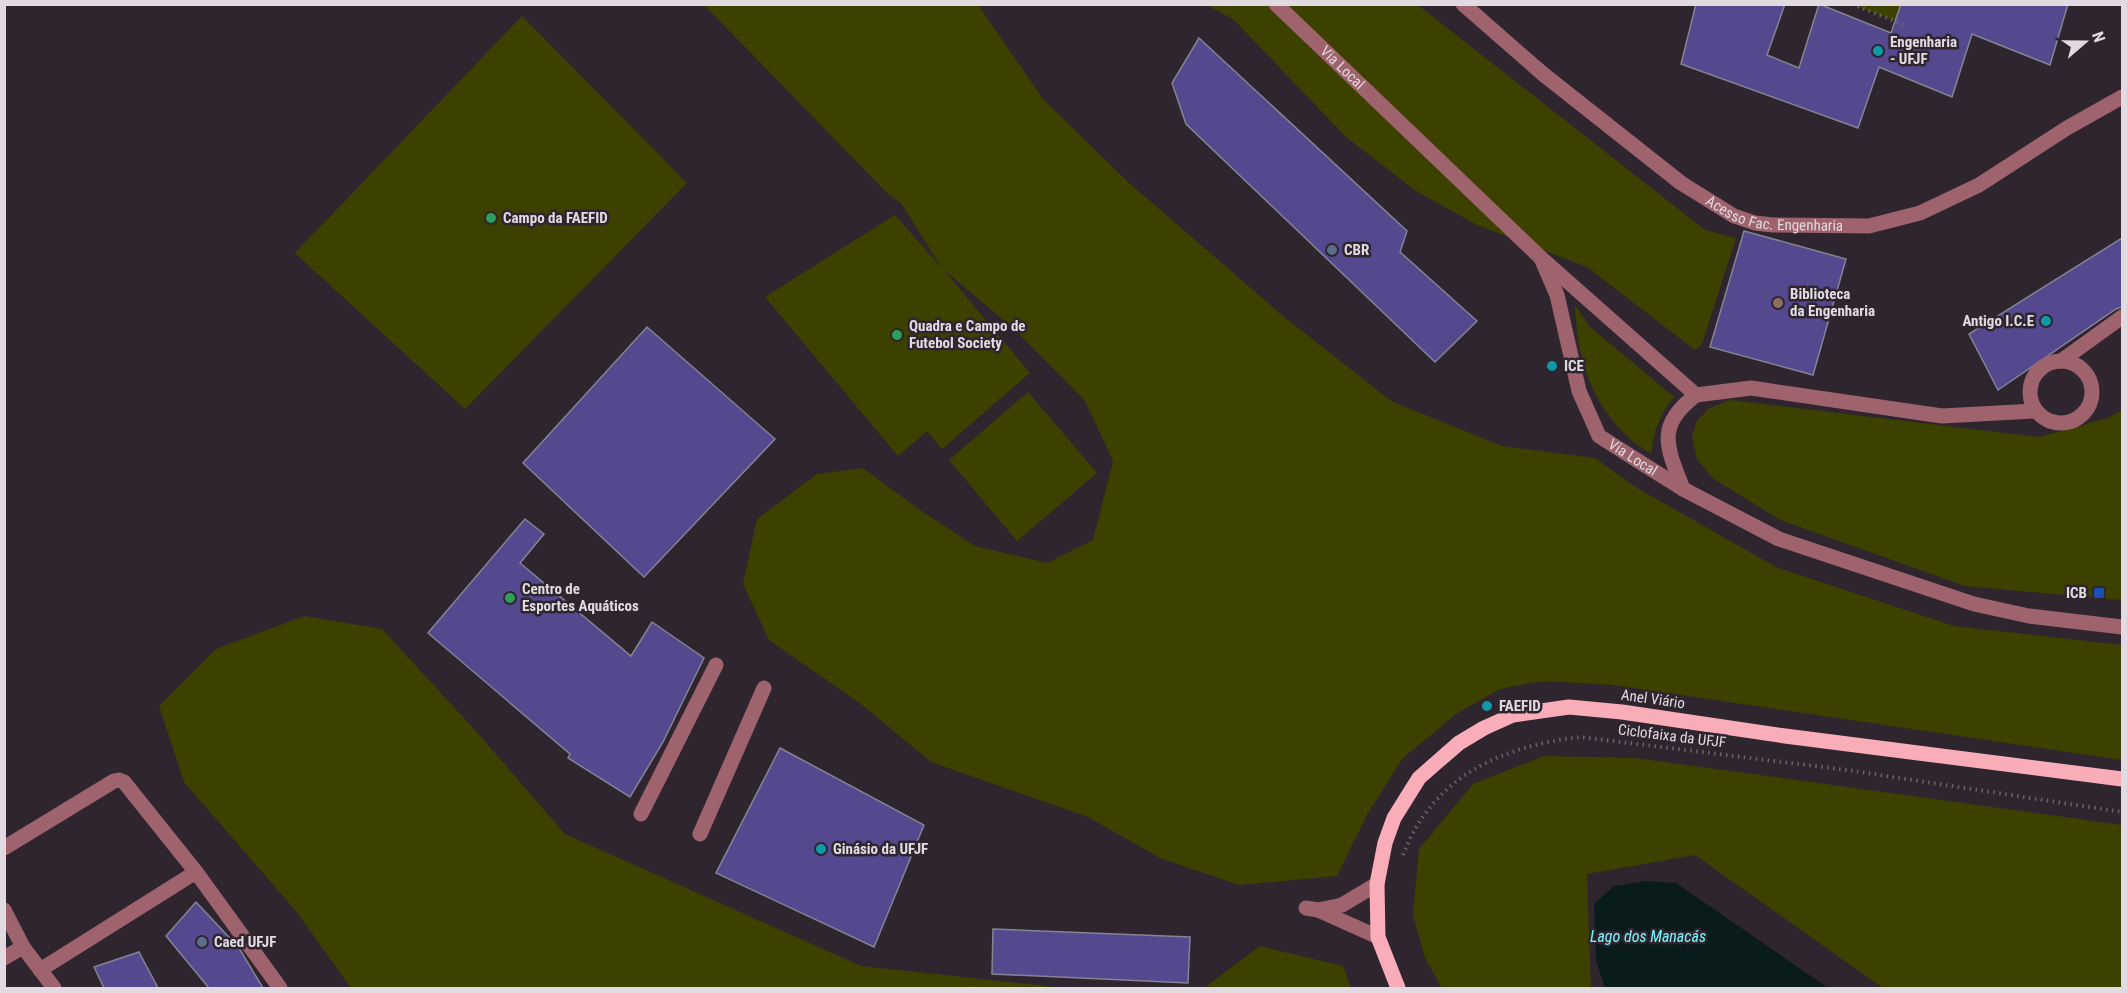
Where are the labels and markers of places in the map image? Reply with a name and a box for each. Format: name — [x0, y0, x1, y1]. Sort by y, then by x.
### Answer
place label: Engenharia - UFJF — [1890, 33, 1957, 68]
marker: Engenharia - UFJF — [1871, 44, 1885, 58]
place label: Campo da FAEFID — [503, 209, 608, 227]
marker: Campo da FAEFID — [484, 211, 498, 225]
place label: CBR — [1344, 241, 1369, 259]
marker: CBR — [1325, 243, 1339, 257]
place label: Biblioteca da Engenharia — [1790, 285, 1875, 320]
marker: Biblioteca da Engenharia — [1771, 296, 1785, 310]
place label: Antigo I.C.E — [1962, 312, 2034, 330]
marker: Antigo I.C.E — [2039, 314, 2053, 328]
place label: Quadra e Campo de Futebol Society — [909, 317, 1026, 352]
marker: Quadra e Campo de Futebol Society — [890, 328, 904, 342]
place label: ICE — [1564, 357, 1584, 375]
marker: ICE — [1545, 359, 1559, 373]
place label: Centro de Esportes Aquáticos — [522, 580, 639, 615]
place label: ICB — [2066, 584, 2087, 602]
marker: ICB — [2092, 586, 2106, 600]
marker: Centro de Esportes Aquáticos — [503, 591, 517, 605]
place label: FAEFID — [1499, 697, 1541, 715]
marker: FAEFID — [1480, 699, 1494, 713]
place label: Ginásio da UFJF — [833, 840, 928, 858]
marker: Ginásio da UFJF — [814, 842, 828, 856]
place label: Caed UFJF — [214, 933, 276, 951]
marker: Caed UFJF — [195, 935, 209, 949]

